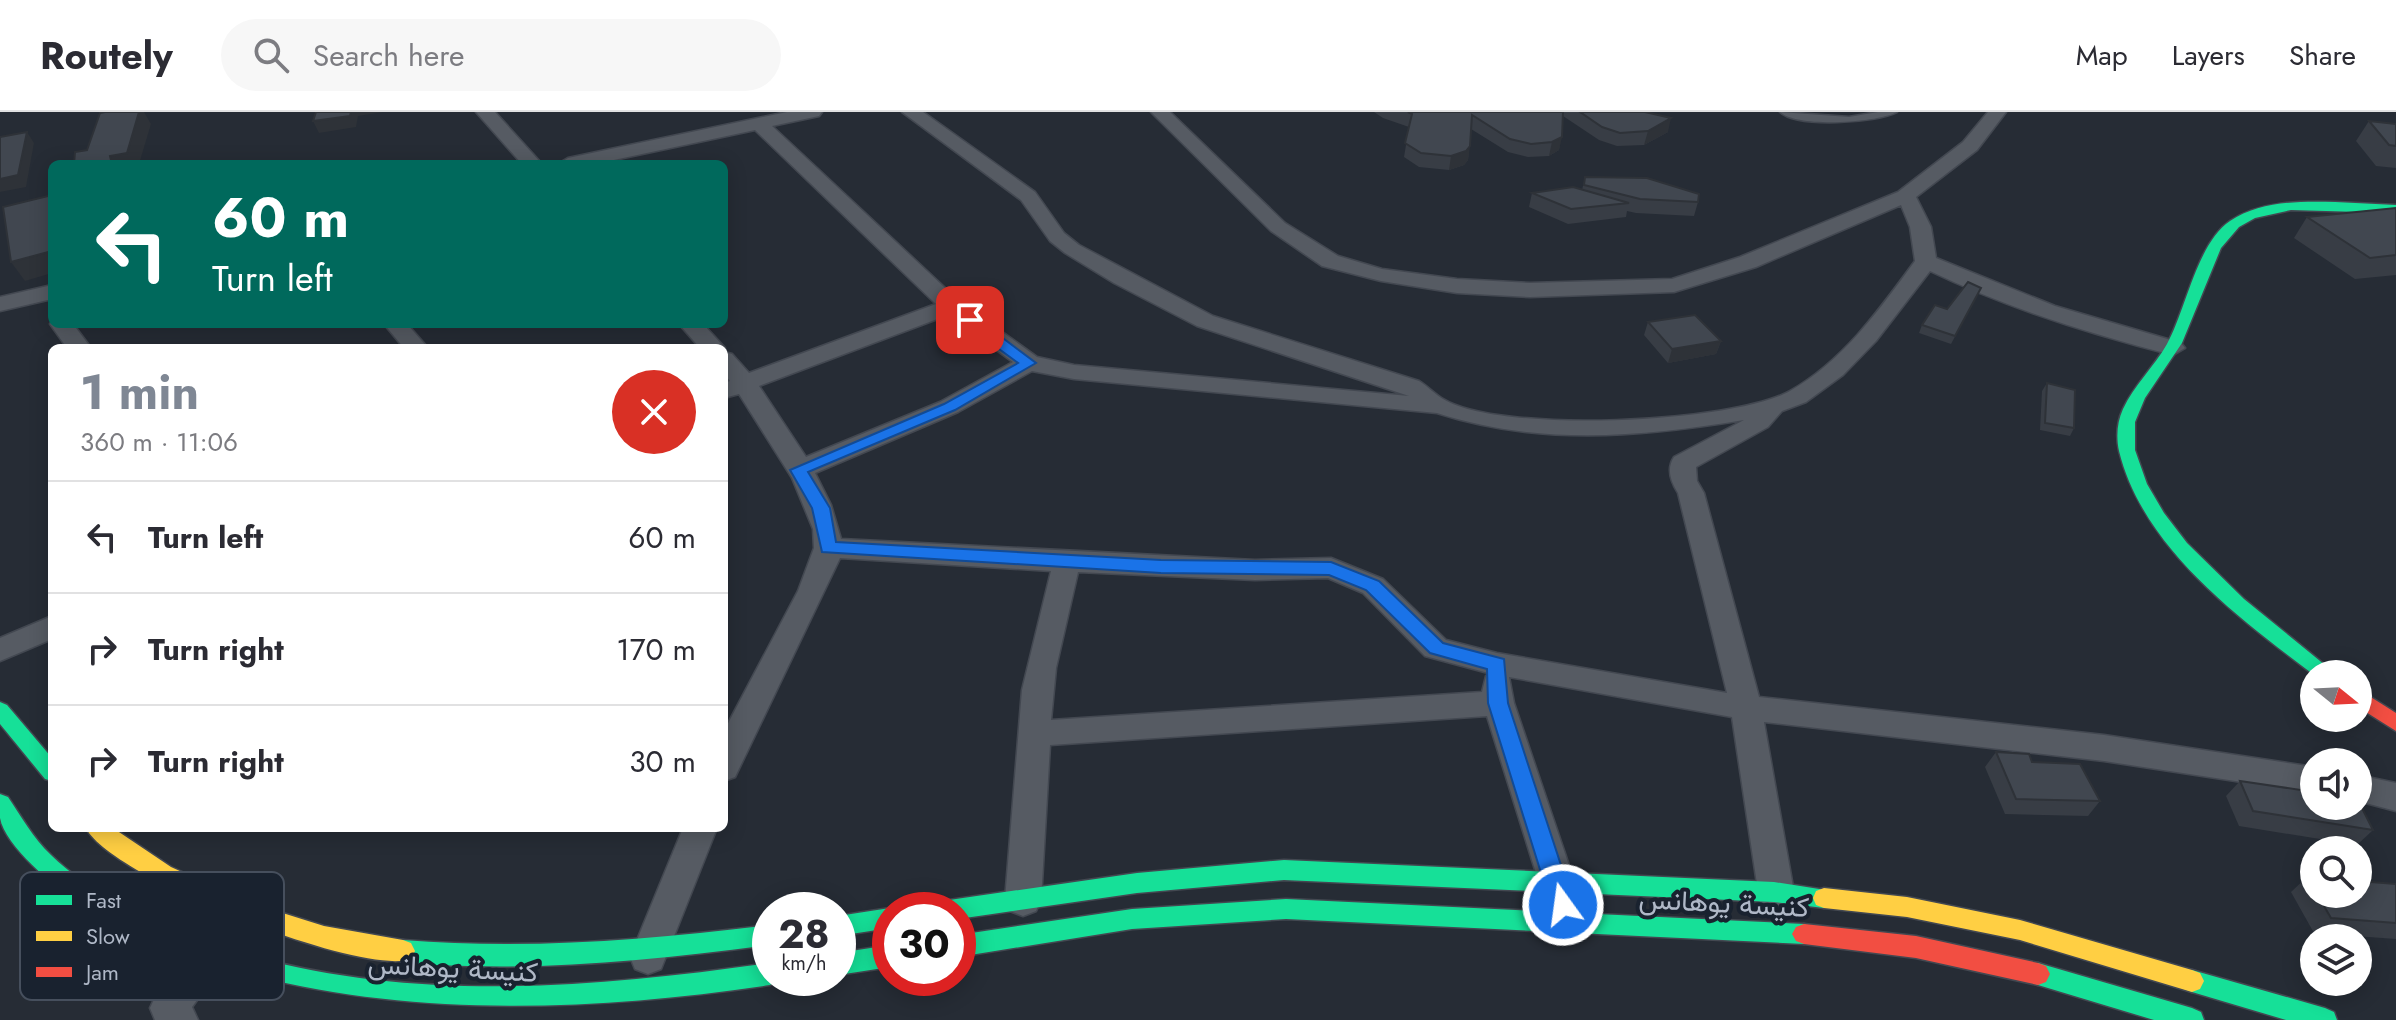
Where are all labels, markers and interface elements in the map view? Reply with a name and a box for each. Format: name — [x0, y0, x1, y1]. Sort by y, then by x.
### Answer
search box — [221, 19, 781, 91]
text: Routely — [40, 28, 173, 83]
icon: search — [249, 33, 293, 77]
text: Search here — [313, 34, 465, 77]
text: Map — [2076, 35, 2128, 76]
text: Layers — [2172, 35, 2245, 76]
text: Share — [2289, 35, 2356, 76]
text: 60 m — [212, 177, 349, 258]
icon: left — [80, 192, 184, 296]
text: Turn left — [212, 252, 333, 304]
pin — [936, 286, 1004, 354]
icon: arrive — [948, 298, 992, 342]
text: 1 min — [80, 358, 199, 427]
button: close — [612, 370, 696, 454]
text: 360 m · 11:06 — [80, 423, 238, 461]
icon: left — [80, 515, 124, 559]
text: Turn left — [148, 516, 263, 559]
text: 60 m — [628, 516, 696, 559]
icon: right — [80, 627, 124, 671]
text: Turn right — [148, 628, 284, 671]
text: 170 m — [616, 628, 696, 671]
north arrow — [2300, 660, 2372, 732]
map controls — [2300, 660, 2372, 996]
icon: right — [80, 739, 124, 783]
text: Turn right — [148, 740, 284, 783]
text: 30 m — [629, 740, 696, 783]
button: sound — [2300, 748, 2372, 820]
button: search — [2300, 836, 2372, 908]
position arrow — [1521, 863, 1605, 947]
legend — [20, 872, 284, 1000]
street label: كنيسة يوهانس — [1638, 878, 1810, 928]
text: Fast — [86, 884, 122, 916]
speed limit sign: 30 — [872, 892, 976, 996]
text: 28 — [778, 905, 830, 963]
text: Slow — [86, 920, 130, 952]
button: layers — [2300, 924, 2372, 996]
street label: كنيسة يوهانس — [367, 943, 539, 993]
text: km/h — [781, 949, 827, 978]
text: Jam — [83, 956, 119, 988]

